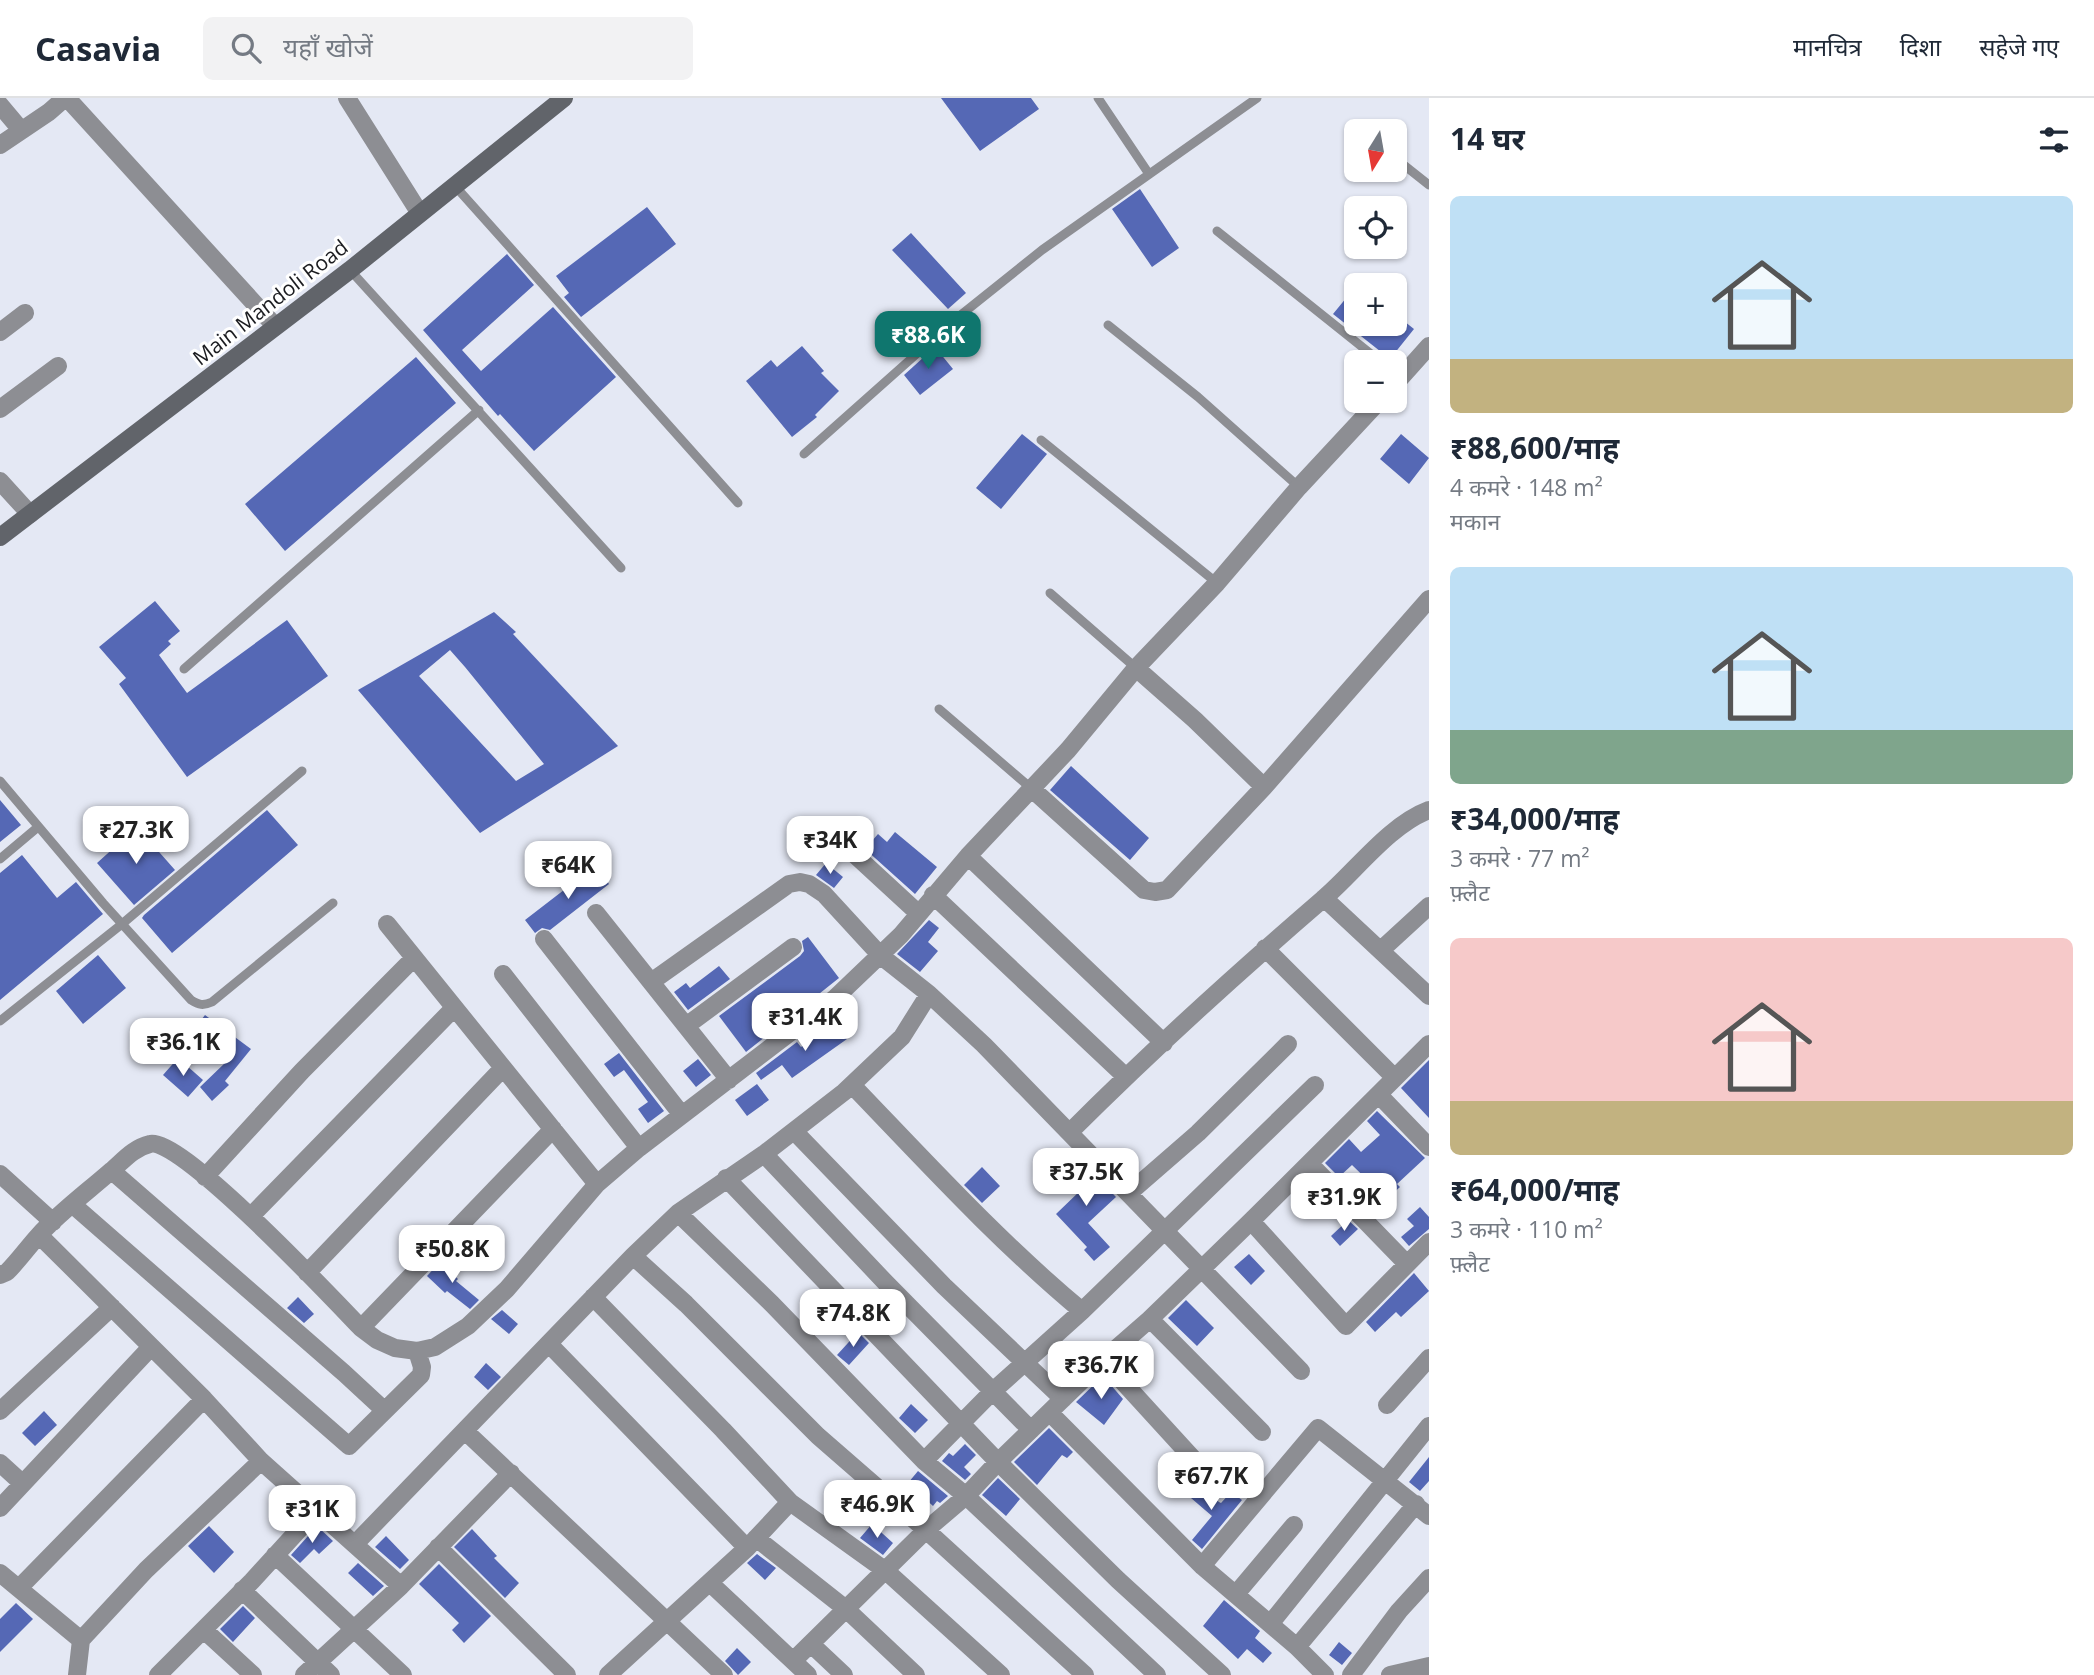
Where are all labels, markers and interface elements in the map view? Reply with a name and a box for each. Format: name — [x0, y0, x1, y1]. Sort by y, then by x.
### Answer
search box — [203, 17, 693, 80]
text: Casavia — [35, 26, 161, 71]
icon: search — [227, 29, 265, 67]
text: यहाँ खोजें — [283, 29, 373, 65]
text: मानचित्र — [1793, 30, 1862, 63]
text: दिशा — [1900, 30, 1941, 63]
text: सहेजे गए — [1979, 30, 2059, 63]
text: 14 घर — [1450, 118, 1525, 159]
north arrow — [1344, 119, 1407, 182]
map controls — [1344, 119, 1407, 413]
icon: filters — [2035, 121, 2073, 159]
button: locate — [1344, 196, 1407, 259]
street label: Main Mandoli Road — [187, 233, 353, 371]
icon: home — [1699, 242, 1825, 368]
button: + — [1344, 273, 1407, 336]
pin: ₹88.6K — [871, 312, 985, 371]
text: ₹88.6K — [891, 318, 965, 350]
button: − — [1344, 350, 1407, 413]
text: ₹88,600/माह — [1450, 427, 1619, 468]
text: 4 कमरे · 148 m² — [1450, 471, 1603, 503]
text: मकान — [1450, 505, 1500, 537]
icon: home — [1699, 613, 1825, 739]
text: ₹34,000/माह — [1450, 798, 1619, 839]
pin: ₹27.3K — [79, 806, 193, 866]
text: ₹27.3K — [99, 813, 173, 845]
pin: ₹34K — [789, 816, 871, 876]
text: ₹34K — [803, 823, 857, 855]
pin: ₹64K — [527, 842, 609, 901]
text: 3 कमरे · 77 m² — [1450, 842, 1590, 874]
text: ₹64K — [541, 848, 595, 880]
text: फ़्लैट — [1450, 876, 1490, 908]
icon: home — [1699, 984, 1825, 1110]
pin: ₹31.4K — [748, 993, 862, 1053]
text: ₹31.4K — [768, 1000, 842, 1032]
pin: ₹36.1K — [126, 1018, 240, 1078]
text: ₹36.1K — [146, 1025, 220, 1057]
pin: ₹37.5K — [1029, 1148, 1143, 1208]
text: ₹37.5K — [1049, 1155, 1123, 1187]
text: ₹64,000/माह — [1450, 1169, 1619, 1210]
pin: ₹31.9K — [1287, 1174, 1401, 1233]
text: ₹31.9K — [1307, 1180, 1381, 1212]
text: 3 कमरे · 110 m² — [1450, 1213, 1603, 1245]
pin: ₹50.8K — [395, 1226, 509, 1285]
text: ₹50.8K — [415, 1232, 489, 1264]
text: फ़्लैट — [1450, 1247, 1490, 1279]
pin: ₹74.8K — [796, 1290, 910, 1349]
text: ₹74.8K — [816, 1296, 890, 1328]
pin: ₹36.7K — [1044, 1342, 1158, 1401]
text: ₹36.7K — [1064, 1348, 1138, 1380]
pin: ₹67.7K — [1154, 1452, 1268, 1512]
text: ₹67.7K — [1174, 1459, 1248, 1491]
pin: ₹46.9K — [820, 1480, 934, 1540]
pin: ₹31K — [271, 1486, 353, 1545]
text: ₹46.9K — [840, 1487, 914, 1519]
text: ₹31K — [285, 1492, 339, 1524]

